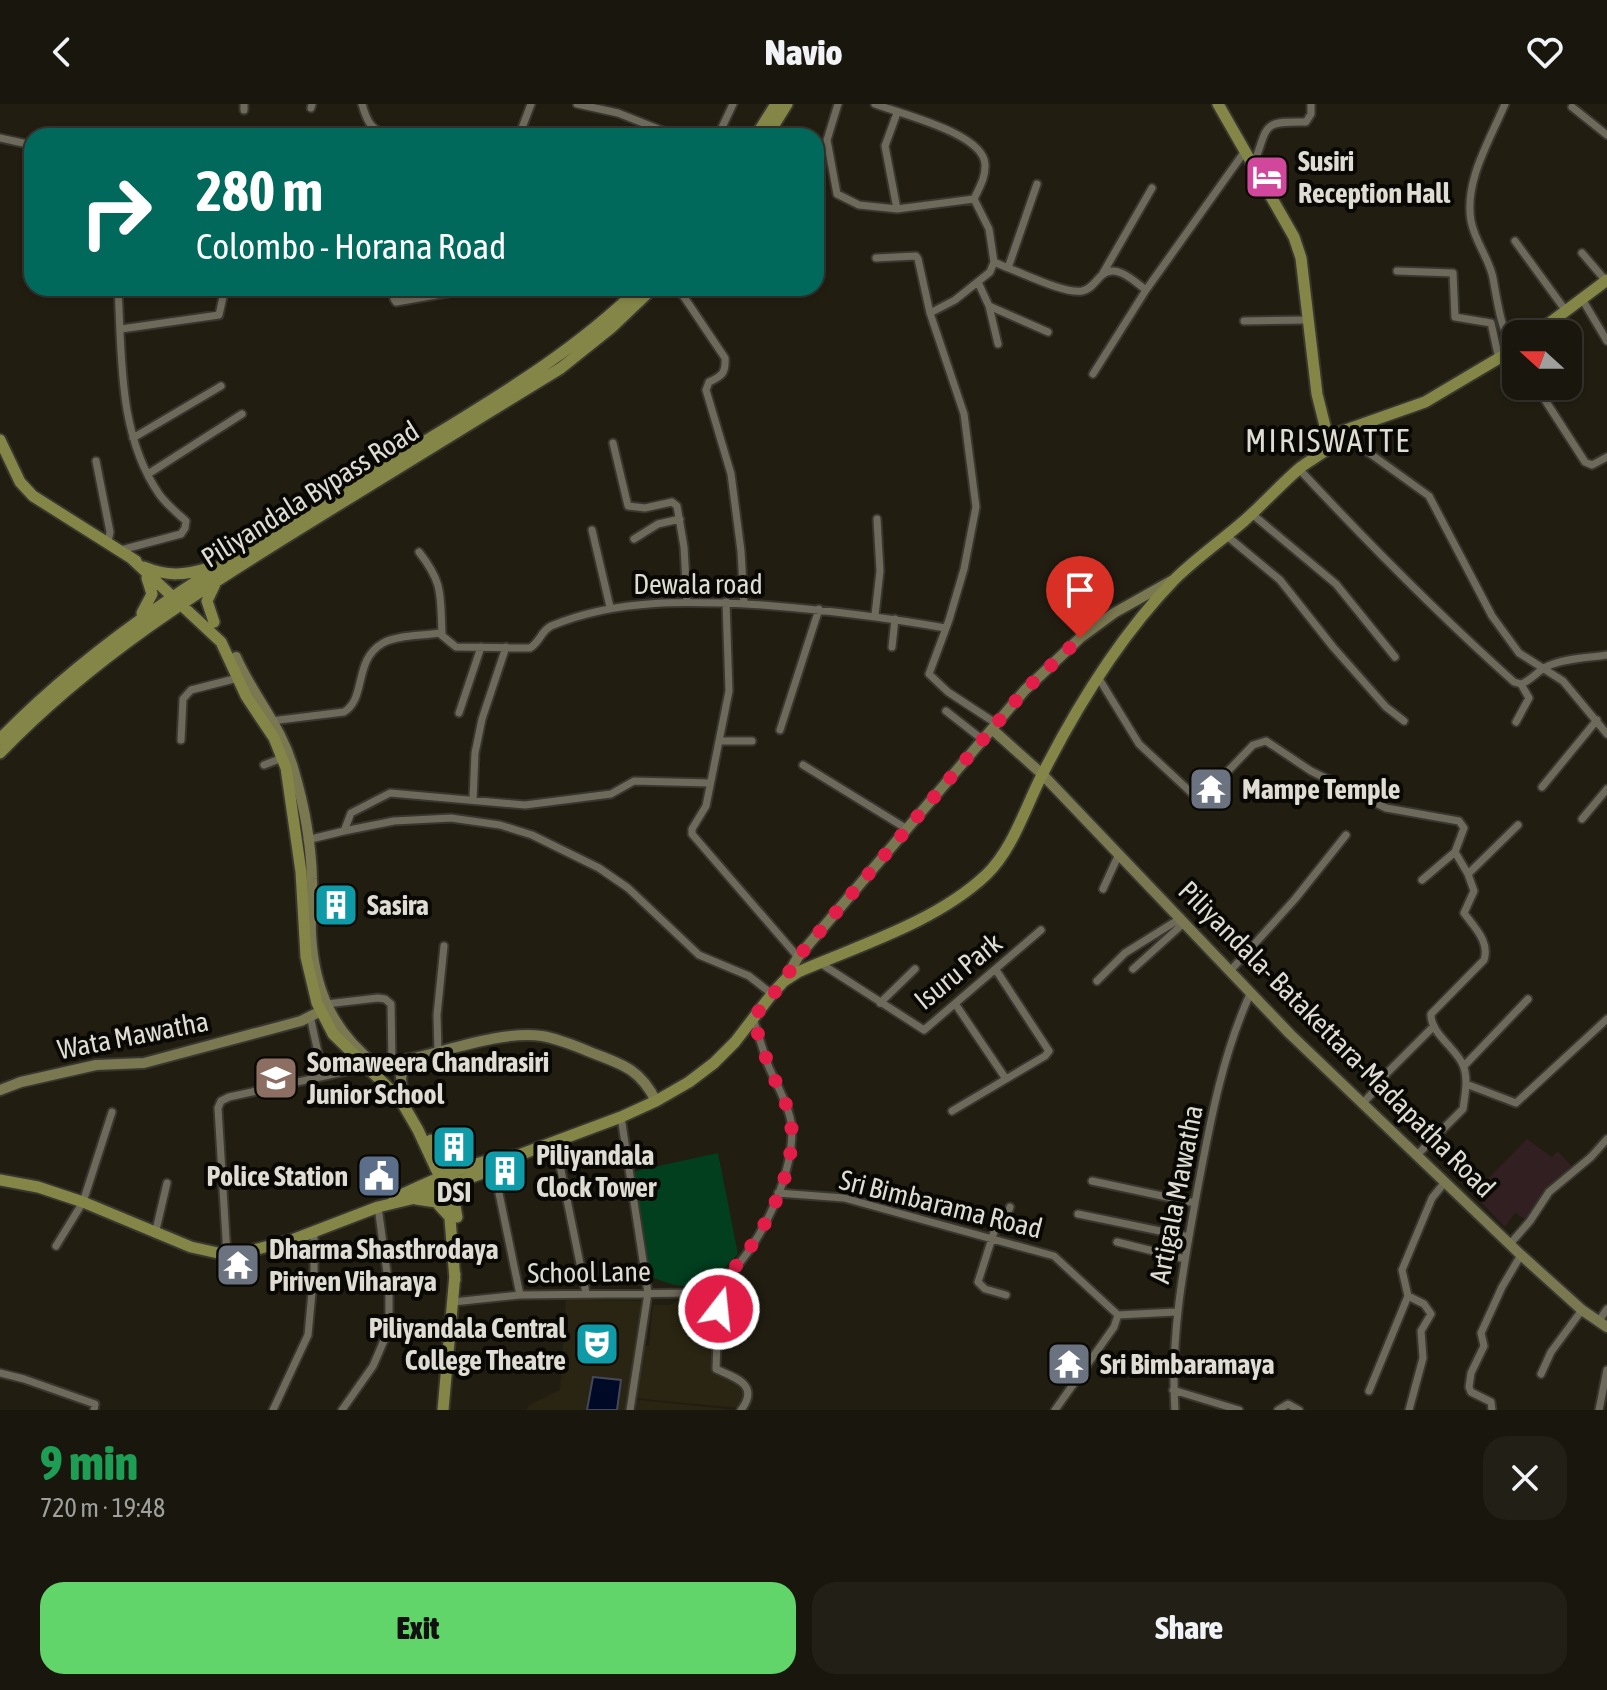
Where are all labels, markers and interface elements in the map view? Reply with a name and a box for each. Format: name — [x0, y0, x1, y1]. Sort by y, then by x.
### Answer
icon: back — [40, 30, 84, 74]
icon: heart — [1523, 30, 1567, 74]
text: Navio — [764, 31, 843, 73]
place label: Susiri Reception Hall — [1298, 145, 1451, 209]
hotel icon: Susiri Reception Hall — [1243, 153, 1291, 201]
text: 280 m — [196, 159, 323, 223]
icon: right — [64, 160, 168, 264]
text: Colombo - Horana Road — [196, 225, 506, 267]
north arrow — [1502, 320, 1582, 400]
map controls — [1502, 320, 1582, 400]
street label: Piliyandala Bypass Road — [195, 414, 425, 574]
district label: MIRISWATTE — [1245, 422, 1411, 459]
pin — [1046, 556, 1114, 638]
street label: Dewala road — [633, 568, 763, 600]
icon: arrive — [1058, 568, 1102, 612]
temple icon: Mampe Temple — [1187, 765, 1235, 813]
place label: Mampe Temple — [1242, 773, 1400, 805]
street label: Piliyandala- Batakettara-Madapatha Road — [1172, 874, 1502, 1204]
building icon: Sasira — [312, 881, 360, 929]
place label: Sasira — [367, 889, 429, 921]
street label: Isuru Park — [908, 926, 1008, 1016]
street label: Wata Mawatha — [55, 1005, 211, 1065]
place label: Somaweera Chandrasiri Junior School — [306, 1046, 549, 1110]
school or university icon: Somaweera Chandrasiri Junior School — [252, 1054, 300, 1102]
street label: Artigala Mawatha — [1143, 1102, 1209, 1286]
building icon: DSI — [430, 1123, 478, 1171]
place label: Piliyandala Clock Tower — [536, 1139, 657, 1203]
building icon: Piliyandala Clock Tower — [481, 1147, 529, 1195]
public building icon: Police Station — [355, 1152, 403, 1200]
place label: Police Station — [207, 1160, 348, 1192]
street label: Sri Bimbarama Road — [836, 1163, 1046, 1245]
place label: DSI — [437, 1176, 471, 1208]
place label: Dharma Shasthrodaya Piriven Viharaya — [269, 1233, 498, 1297]
temple icon: Dharma Shasthrodaya Piriven Viharaya — [214, 1241, 262, 1289]
street label: School Lane — [527, 1255, 651, 1289]
position arrow — [677, 1267, 761, 1351]
place label: Piliyandala Central College Theatre — [369, 1312, 567, 1376]
theatre icon: Piliyandala Central College Theatre — [573, 1320, 621, 1368]
temple icon: Sri Bimbaramaya — [1045, 1340, 1093, 1388]
place label: Sri Bimbaramaya — [1100, 1348, 1275, 1380]
text: 9 min — [40, 1435, 138, 1490]
button: close — [1483, 1436, 1567, 1520]
text: 720 m · 19:48 — [40, 1493, 165, 1523]
button: Exit — [40, 1582, 796, 1674]
button: Share — [812, 1582, 1567, 1674]

